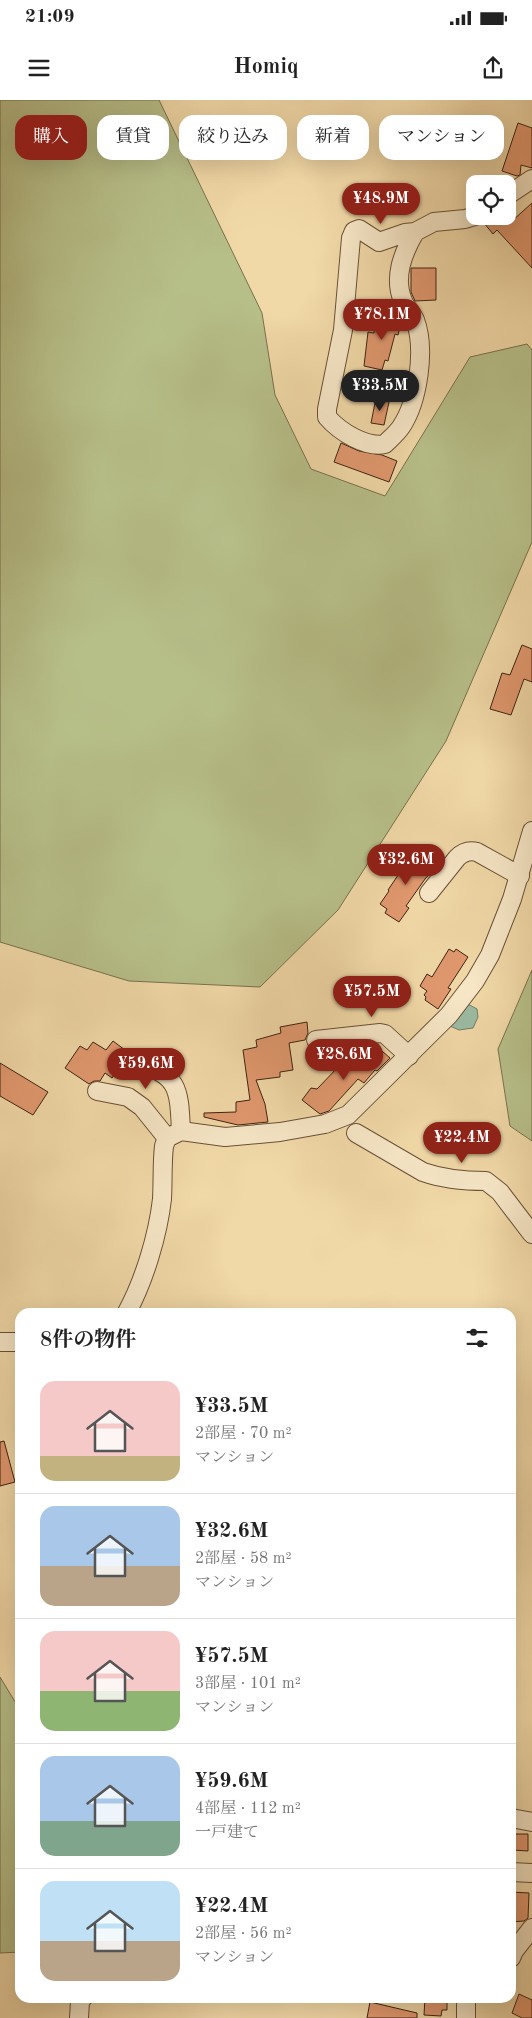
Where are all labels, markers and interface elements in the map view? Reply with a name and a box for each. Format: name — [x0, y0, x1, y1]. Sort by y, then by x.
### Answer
text: 21:09 — [25, 8, 74, 27]
icon: menu — [25, 54, 53, 82]
icon: share — [479, 54, 507, 82]
text: Homiq — [234, 56, 298, 78]
chip: 購入 — [15, 115, 87, 160]
chip: 賃貸 — [97, 115, 169, 160]
chip: 絞り込み — [179, 115, 287, 160]
chip: 新着 — [297, 115, 369, 160]
chip: マンション — [379, 115, 504, 160]
map controls — [466, 175, 516, 225]
button: locate — [466, 175, 516, 225]
pin: ¥48.9M — [340, 182, 422, 225]
text: ¥48.9M — [353, 191, 409, 207]
pin: ¥78.1M — [341, 298, 423, 341]
text: ¥78.1M — [354, 307, 410, 323]
pin: ¥33.5M — [339, 370, 421, 412]
text: ¥33.5M — [352, 378, 408, 394]
pin: ¥32.6M — [365, 844, 447, 886]
text: ¥32.6M — [378, 852, 434, 868]
pin: ¥57.5M — [331, 976, 413, 1018]
text: ¥57.5M — [344, 984, 400, 1000]
pin: ¥28.6M — [303, 1038, 385, 1081]
text: ¥28.6M — [316, 1047, 372, 1063]
pin: ¥59.6M — [105, 1048, 187, 1090]
text: ¥59.6M — [118, 1056, 174, 1072]
pin: ¥22.4M — [421, 1122, 503, 1164]
text: ¥22.4M — [434, 1130, 490, 1146]
icon: filters — [463, 1324, 491, 1352]
text: 8件の物件 — [40, 1330, 136, 1351]
text: ¥33.5M — [195, 1396, 268, 1417]
icon: home — [80, 1401, 140, 1461]
text: 2部屋 · 70 m² — [195, 1426, 292, 1442]
text: マンション — [195, 1450, 274, 1466]
text: ¥32.6M — [195, 1521, 268, 1542]
icon: home — [80, 1526, 140, 1586]
text: 2部屋 · 58 m² — [195, 1551, 292, 1567]
text: マンション — [195, 1575, 274, 1591]
text: ¥57.5M — [195, 1646, 268, 1667]
icon: home — [80, 1651, 140, 1711]
text: 3部屋 · 101 m² — [195, 1676, 301, 1692]
text: マンション — [195, 1700, 274, 1716]
text: ¥59.6M — [195, 1771, 268, 1792]
icon: home — [80, 1776, 140, 1836]
text: 4部屋 · 112 m² — [195, 1801, 301, 1817]
text: 一戸建て — [195, 1825, 259, 1841]
text: ¥22.4M — [195, 1896, 268, 1917]
icon: home — [80, 1901, 140, 1961]
text: 2部屋 · 56 m² — [195, 1926, 292, 1942]
text: マンション — [195, 1950, 274, 1966]

